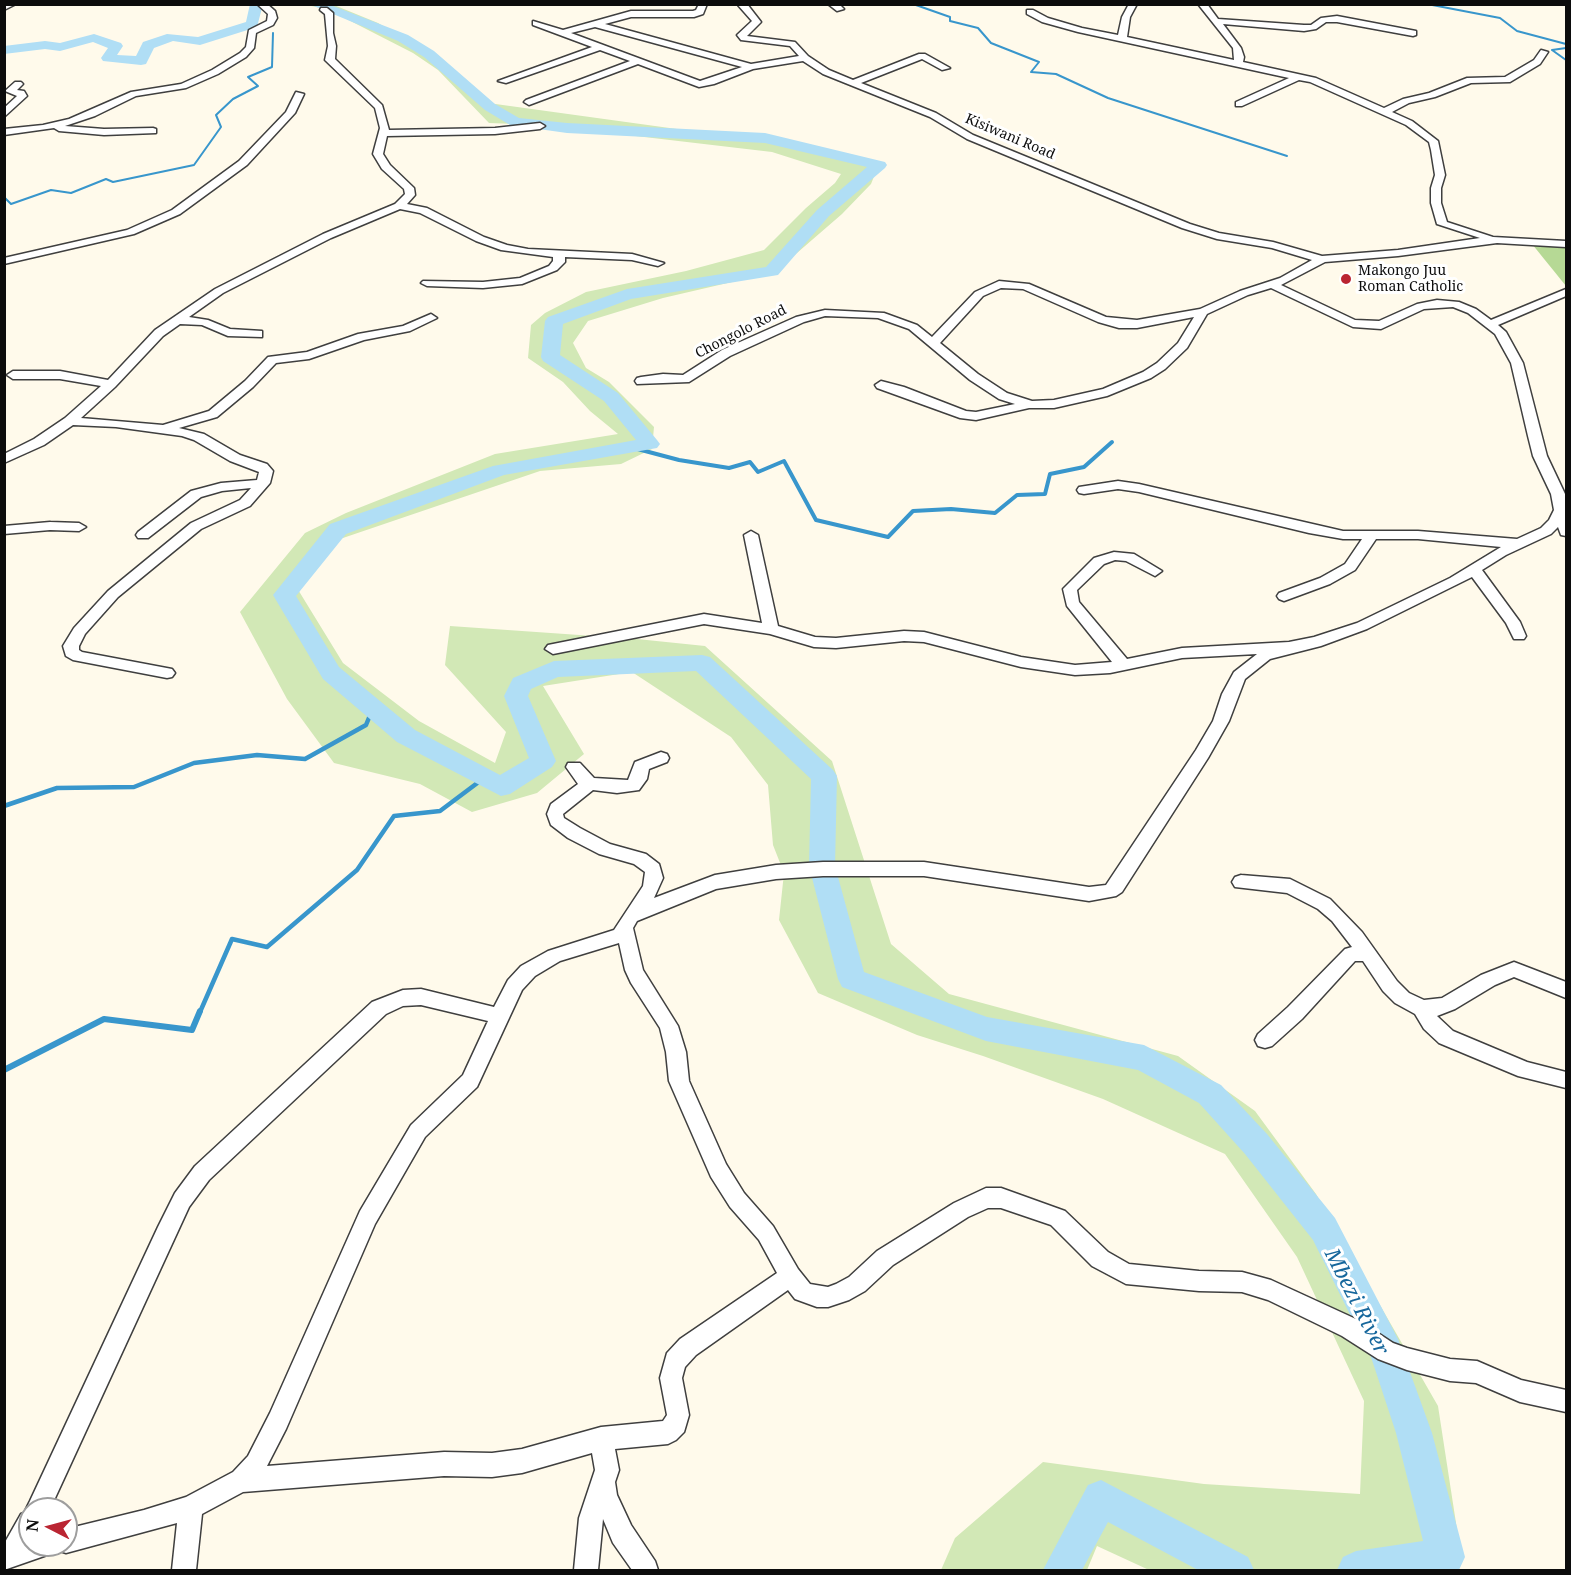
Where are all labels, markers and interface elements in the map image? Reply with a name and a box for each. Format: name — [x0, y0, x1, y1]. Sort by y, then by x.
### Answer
street label: Kisiwani Road — [963, 111, 1057, 163]
place label: Makongo Juu Roman Catholic — [1358, 263, 1463, 296]
marker: Makongo Juu Roman Catholic — [1339, 272, 1353, 286]
street label: Chongolo Road — [693, 302, 789, 362]
water label: Mbezi River — [1318, 1244, 1394, 1360]
north arrow — [18, 1497, 78, 1557]
text: N — [20, 1518, 44, 1533]

